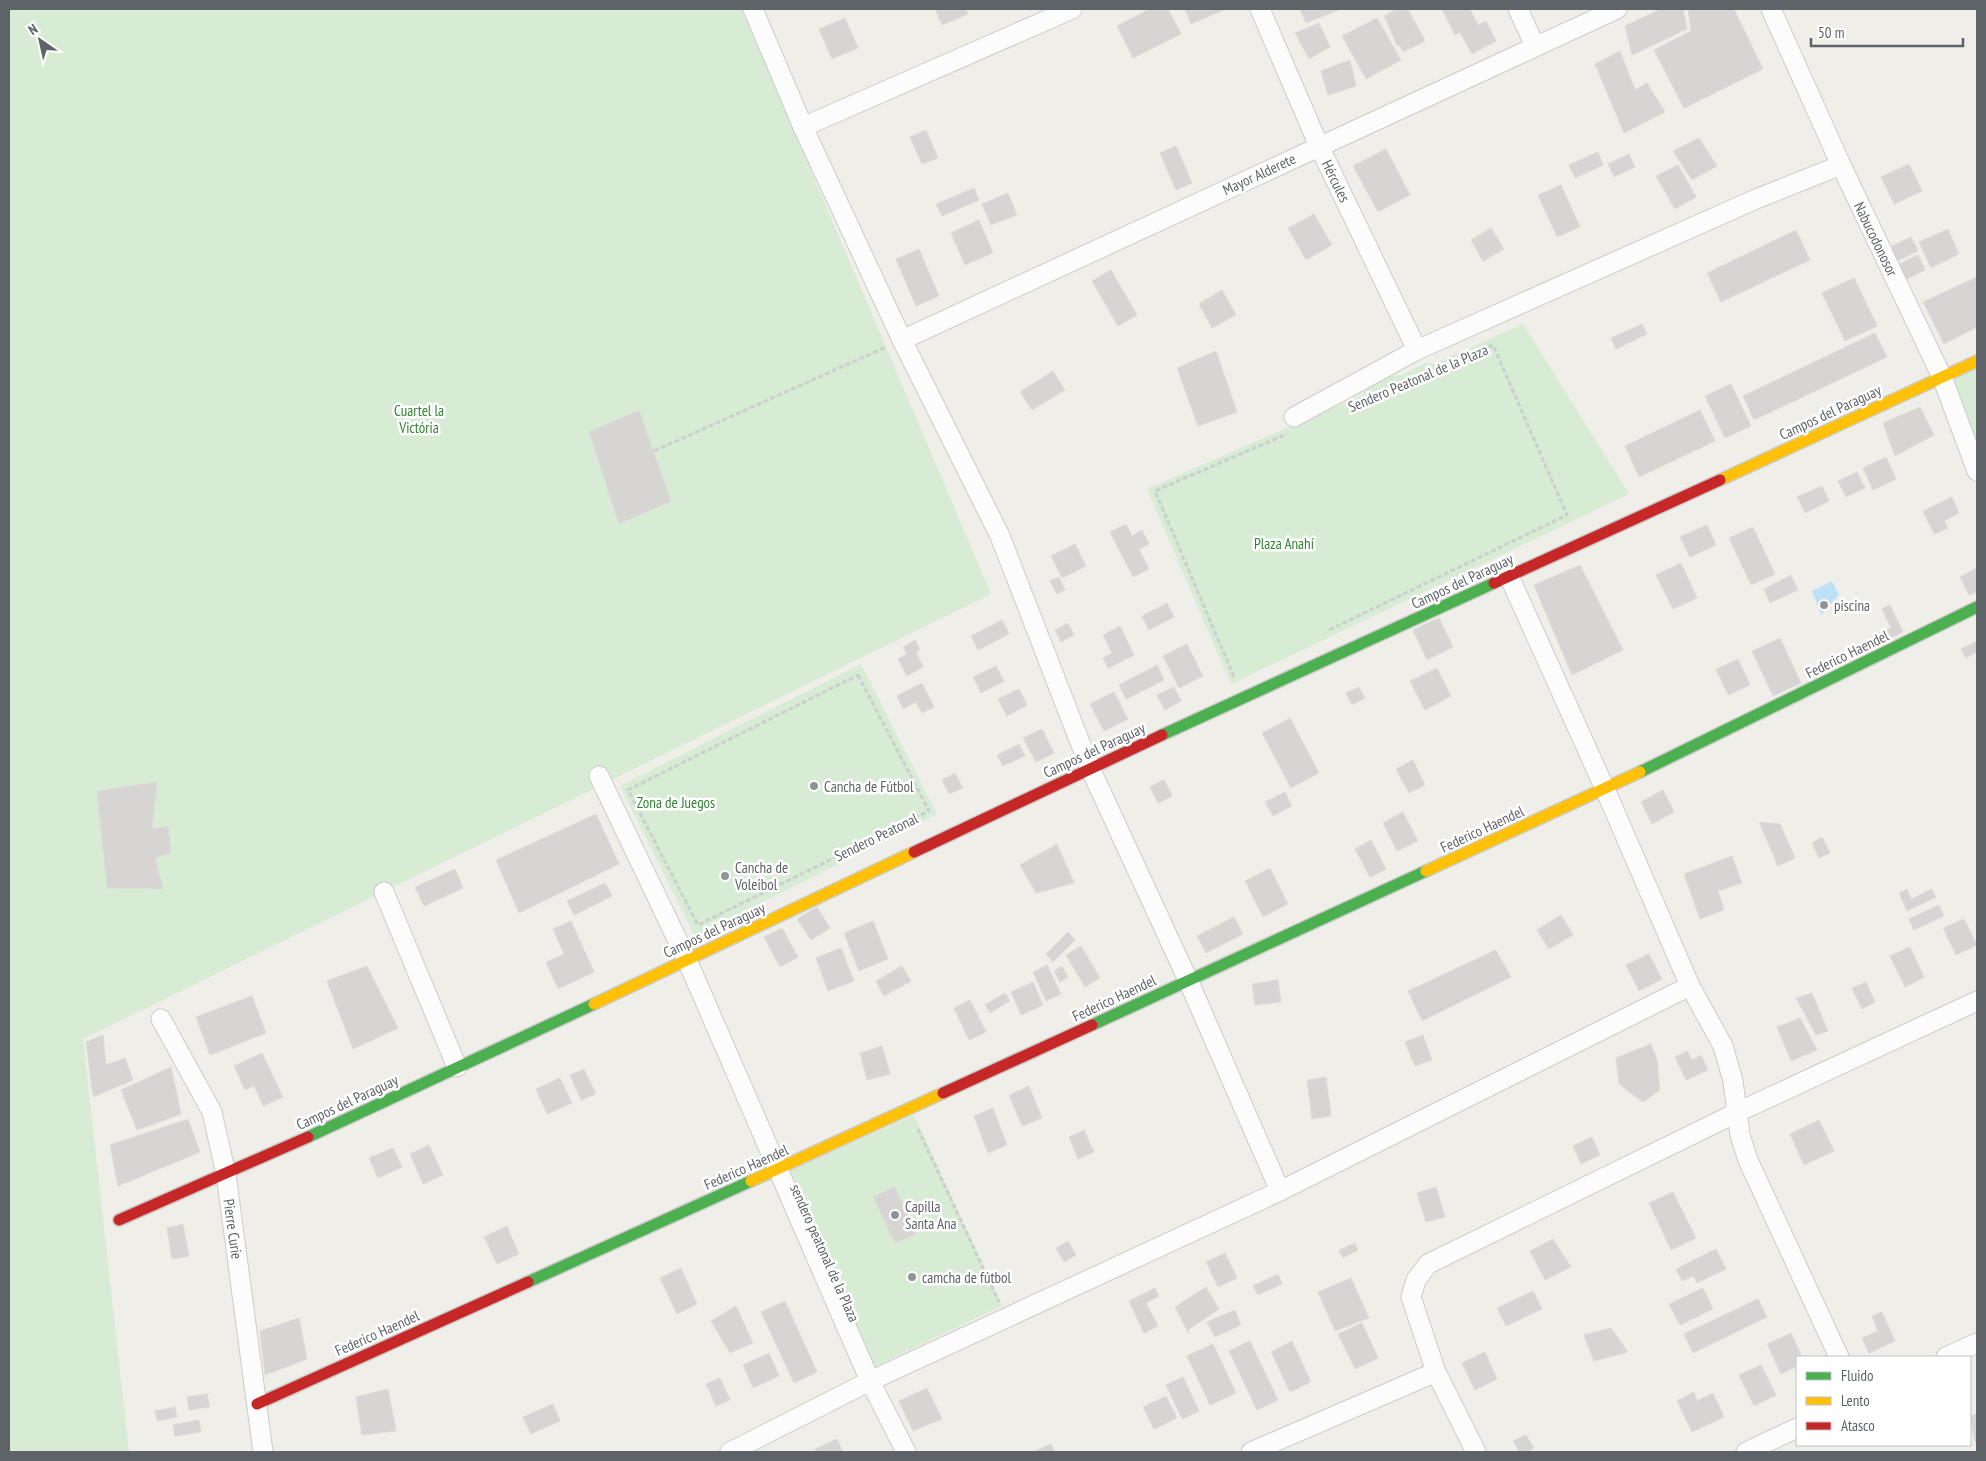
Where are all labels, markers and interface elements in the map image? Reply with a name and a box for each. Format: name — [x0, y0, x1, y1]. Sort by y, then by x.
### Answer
north arrow — [15, 15, 65, 65]
scale bar — [1811, 15, 1964, 47]
text: N — [25, 20, 41, 39]
text: 50 m — [1818, 23, 1844, 42]
street label: Mayor Alderete — [1219, 149, 1299, 199]
street label: Hércules — [1318, 157, 1354, 205]
street label: Nabucodonosor — [1850, 199, 1903, 280]
street label: Sendero Peatonal de la Plaza — [1345, 340, 1491, 416]
street label: Campos del Paraguay — [1776, 380, 1884, 444]
park label: Cuartel la Victória — [394, 401, 444, 437]
park label: Plaza Anahí — [1254, 534, 1315, 553]
street label: Campos del Paraguay — [1408, 549, 1516, 613]
place label: piscina — [1834, 596, 1870, 615]
marker: piscina — [1818, 599, 1830, 611]
street label: Federico Haendel — [1802, 625, 1892, 682]
street label: Campos del Paraguay — [1040, 718, 1148, 782]
place label: Cancha de Fútbol — [824, 777, 914, 796]
marker: Cancha de Fútbol — [808, 780, 820, 792]
park label: Zona de Juegos — [637, 793, 715, 812]
street label: Federico Haendel — [1437, 801, 1527, 857]
street label: Sendero Peatonal — [831, 808, 921, 865]
place label: Cancha de Voleibol — [734, 858, 788, 894]
marker: Cancha de Voleibol — [719, 870, 731, 882]
street label: Campos del Paraguay — [660, 898, 768, 962]
street label: Federico Haendel — [1069, 970, 1159, 1026]
street label: Campos del Paraguay — [293, 1070, 401, 1134]
street label: Federico Haendel — [701, 1140, 792, 1194]
street label: sendero peatonal de la Plaza — [786, 1181, 864, 1325]
place label: Capilla Santa Ana — [905, 1197, 957, 1233]
street label: Pierre Curie — [219, 1198, 247, 1260]
marker: Capilla Santa Ana — [889, 1209, 901, 1221]
place label: camcha de fútbol — [922, 1268, 1012, 1287]
marker: camcha de fútbol — [906, 1271, 918, 1283]
street label: Federico Haendel — [332, 1306, 423, 1360]
legend — [1796, 1356, 1971, 1446]
text: Fluido — [1841, 1366, 1873, 1385]
text: Lento — [1841, 1391, 1870, 1410]
text: Atasco — [1841, 1416, 1875, 1435]

